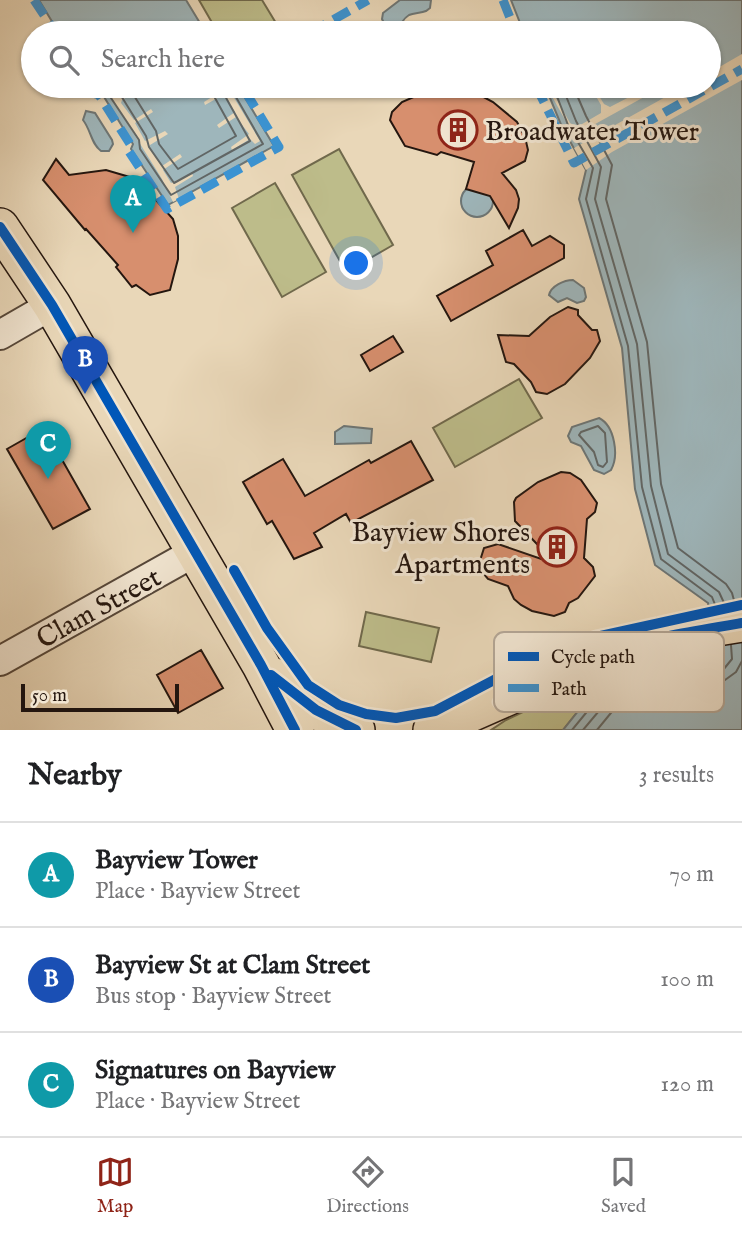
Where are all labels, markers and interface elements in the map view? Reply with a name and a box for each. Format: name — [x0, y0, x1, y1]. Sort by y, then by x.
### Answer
search box — [21, 21, 721, 98]
icon: search — [45, 41, 83, 79]
text: Search here — [101, 43, 225, 76]
building icon: Broadwater Tower — [437, 109, 479, 151]
place label: Broadwater Tower — [485, 115, 699, 150]
pin: A — [110, 175, 156, 233]
your location — [339, 246, 373, 280]
pin: B — [62, 336, 108, 394]
pin: C — [25, 421, 71, 479]
place label: Bayview Shores Apartments — [352, 516, 530, 583]
building icon: Bayview Shores Apartments — [536, 526, 578, 568]
street label: Clam Street — [31, 560, 168, 658]
legend — [494, 632, 724, 712]
text: Cycle path — [551, 646, 635, 670]
text: Path — [551, 678, 587, 702]
scale bar — [21, 681, 178, 713]
text: 50 m — [32, 684, 67, 708]
text: Nearby — [28, 757, 121, 795]
text: 3 results — [639, 761, 714, 790]
text: Bayview Tower — [95, 844, 258, 877]
text: A — [43, 860, 59, 889]
text: 70 m — [669, 860, 714, 889]
text: Place · Bayview Street — [95, 877, 300, 906]
text: Bayview St at Clam Street — [95, 949, 370, 982]
text: B — [43, 965, 59, 994]
text: 100 m — [660, 965, 714, 994]
text: Bus stop · Bayview Street — [95, 982, 332, 1011]
text: Signatures on Bayview — [95, 1054, 335, 1087]
text: C — [43, 1070, 59, 1099]
text: 120 m — [661, 1070, 714, 1099]
text: Place · Bayview Street — [95, 1087, 300, 1116]
tab: Map — [96, 1153, 134, 1219]
tab: Directions — [326, 1153, 409, 1219]
tab: Saved — [601, 1153, 646, 1219]

